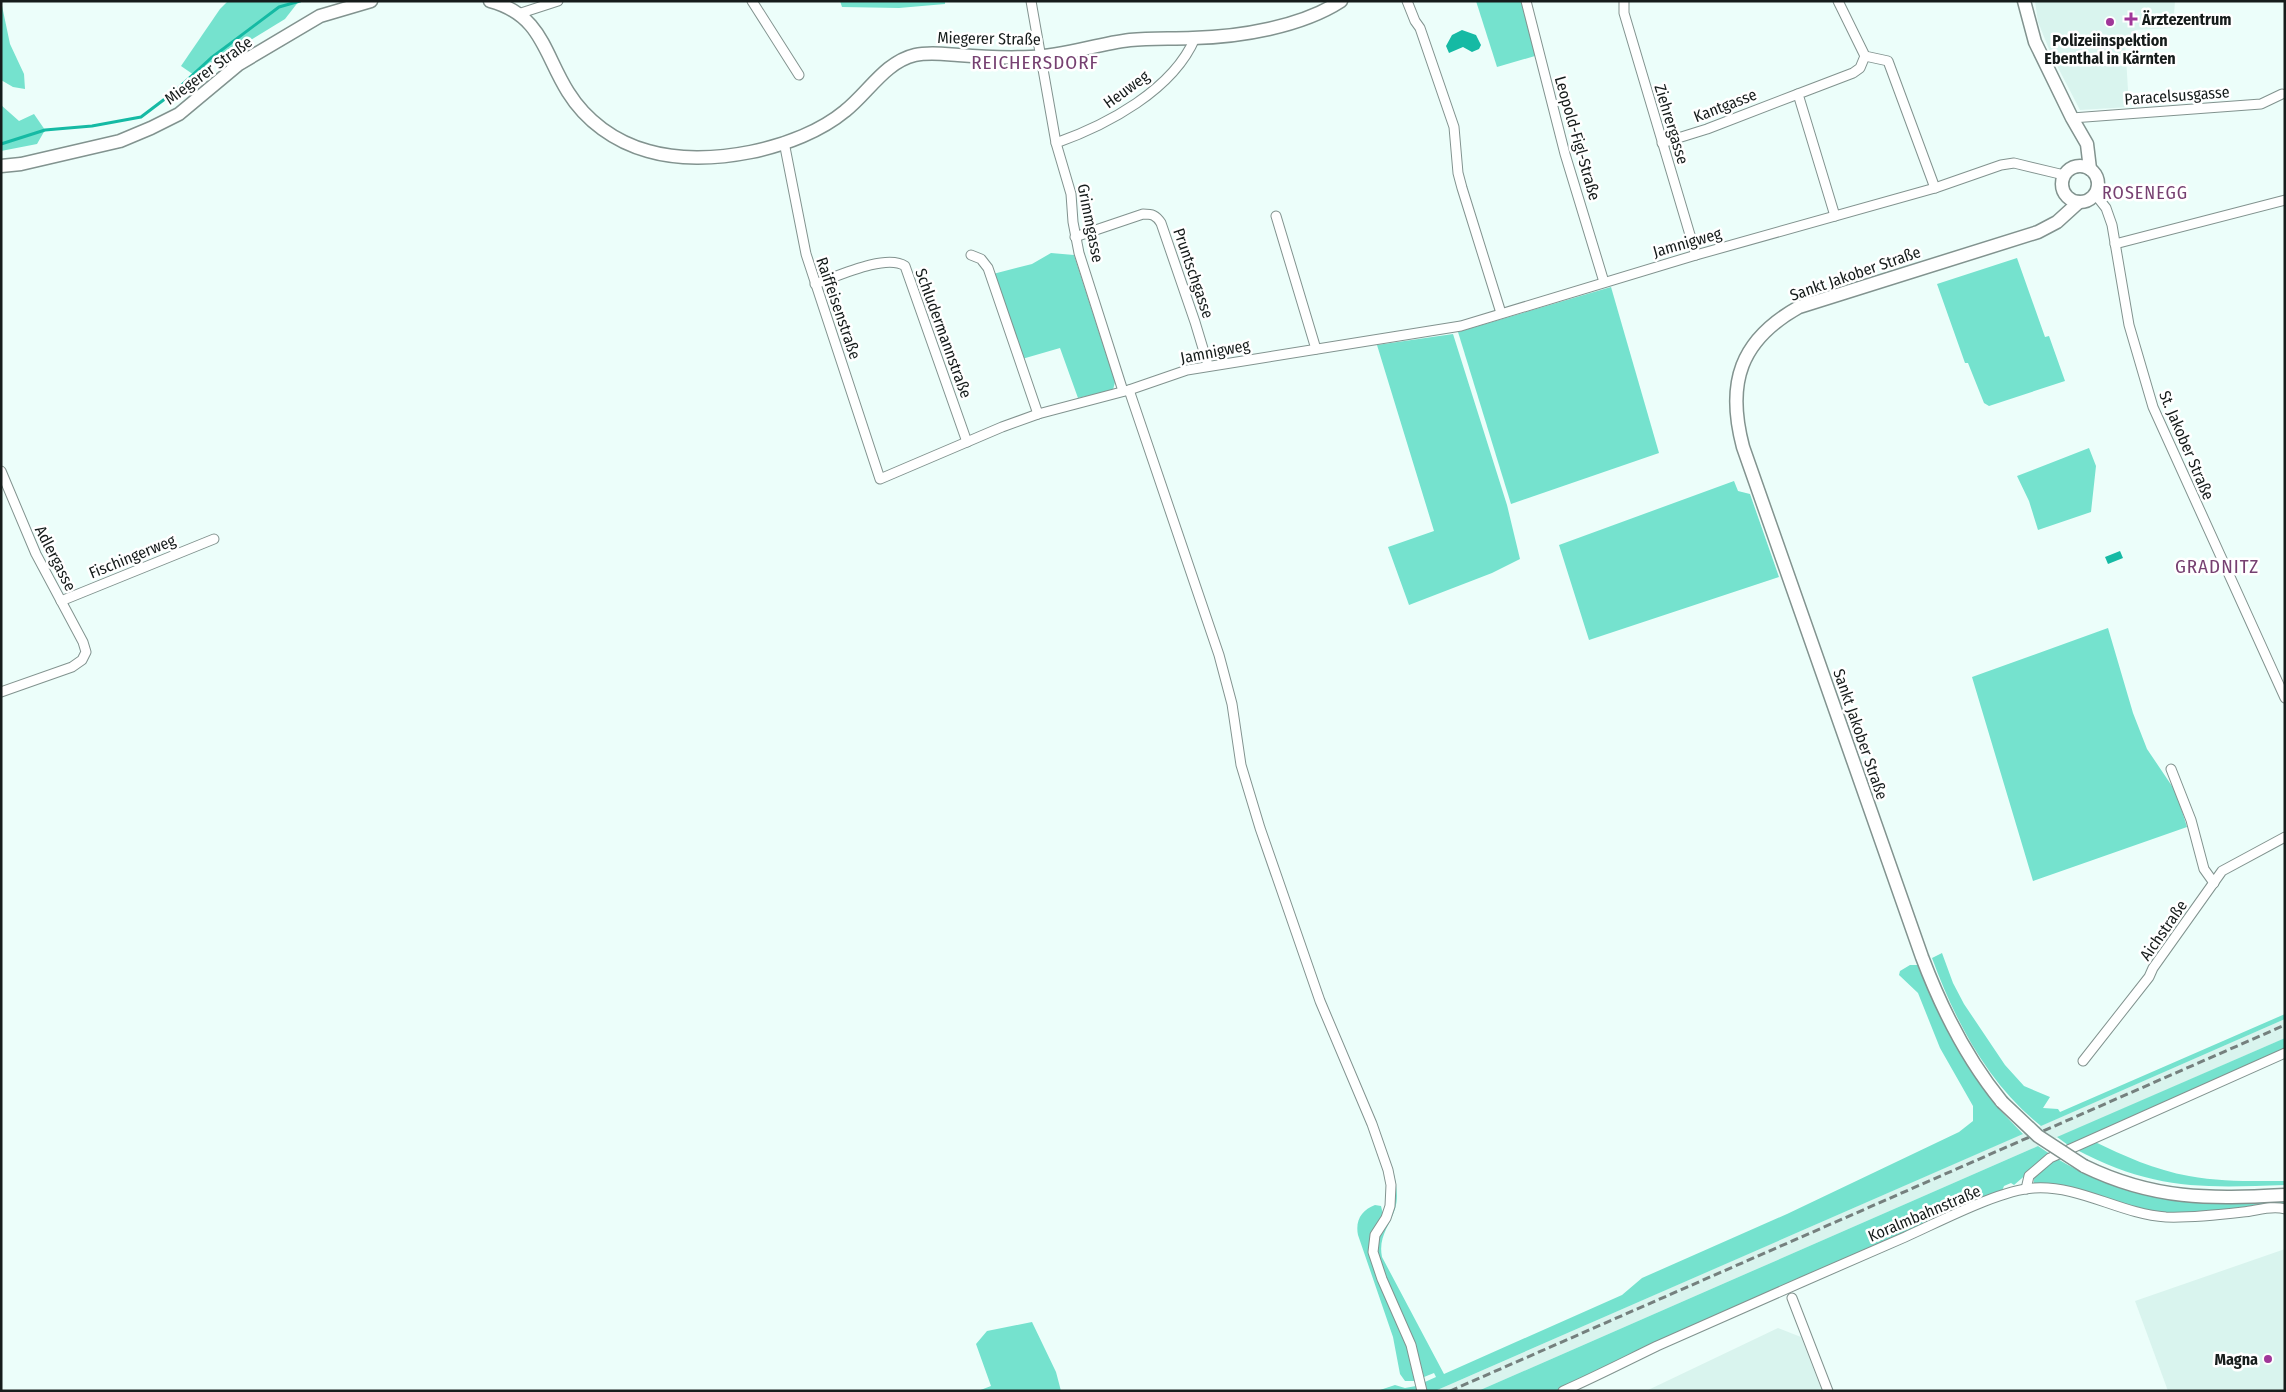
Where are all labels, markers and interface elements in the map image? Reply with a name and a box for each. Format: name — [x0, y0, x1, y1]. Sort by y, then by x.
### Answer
place label: Ärztezentrum — [2141, 10, 2231, 29]
marker: Ärztezentrum — [2124, 12, 2138, 26]
marker: Polizeiinspektion Ebenthal in Kärnten — [2104, 16, 2116, 28]
street label: Miegerer Straße — [937, 28, 1041, 49]
place label: Polizeiinspektion Ebenthal in Kärnten — [2044, 31, 2176, 68]
street label: Miegerer Straße — [161, 32, 256, 108]
district label: REICHERSDORF — [971, 51, 1099, 74]
street label: Heuweg — [1100, 66, 1153, 112]
street label: Leopold-Figl-Straße — [1551, 74, 1604, 203]
street label: Ziehrergasse — [1650, 82, 1693, 167]
street label: Paracelsusgasse — [2124, 82, 2230, 109]
street label: Kantgasse — [1691, 85, 1759, 126]
street label: Grimmgasse — [1074, 182, 1107, 264]
district label: ROSENEGG — [2102, 182, 2188, 204]
street label: Jamnigweg — [1651, 224, 1724, 261]
street label: Pruntschgasse — [1169, 226, 1218, 321]
street label: Sankt Jakober Straße — [1787, 242, 1923, 305]
street label: Raiffeisenstraße — [812, 255, 865, 362]
street label: Schludermannstraße — [911, 266, 976, 401]
street label: Jamnigweg — [1179, 335, 1252, 368]
street label: St. Jakober Straße — [2155, 388, 2218, 503]
street label: Adlergasse — [31, 522, 80, 594]
street label: Fischingerweg — [86, 530, 179, 582]
district label: GRADNITZ — [2175, 555, 2259, 578]
street label: Sankt Jakober Straße — [1829, 666, 1892, 802]
street label: Aichstraße — [2136, 896, 2191, 964]
street label: Koralmbahnstraße — [1865, 1181, 1983, 1246]
place label: Magna — [2214, 1350, 2258, 1369]
marker: Magna — [2262, 1353, 2274, 1365]

